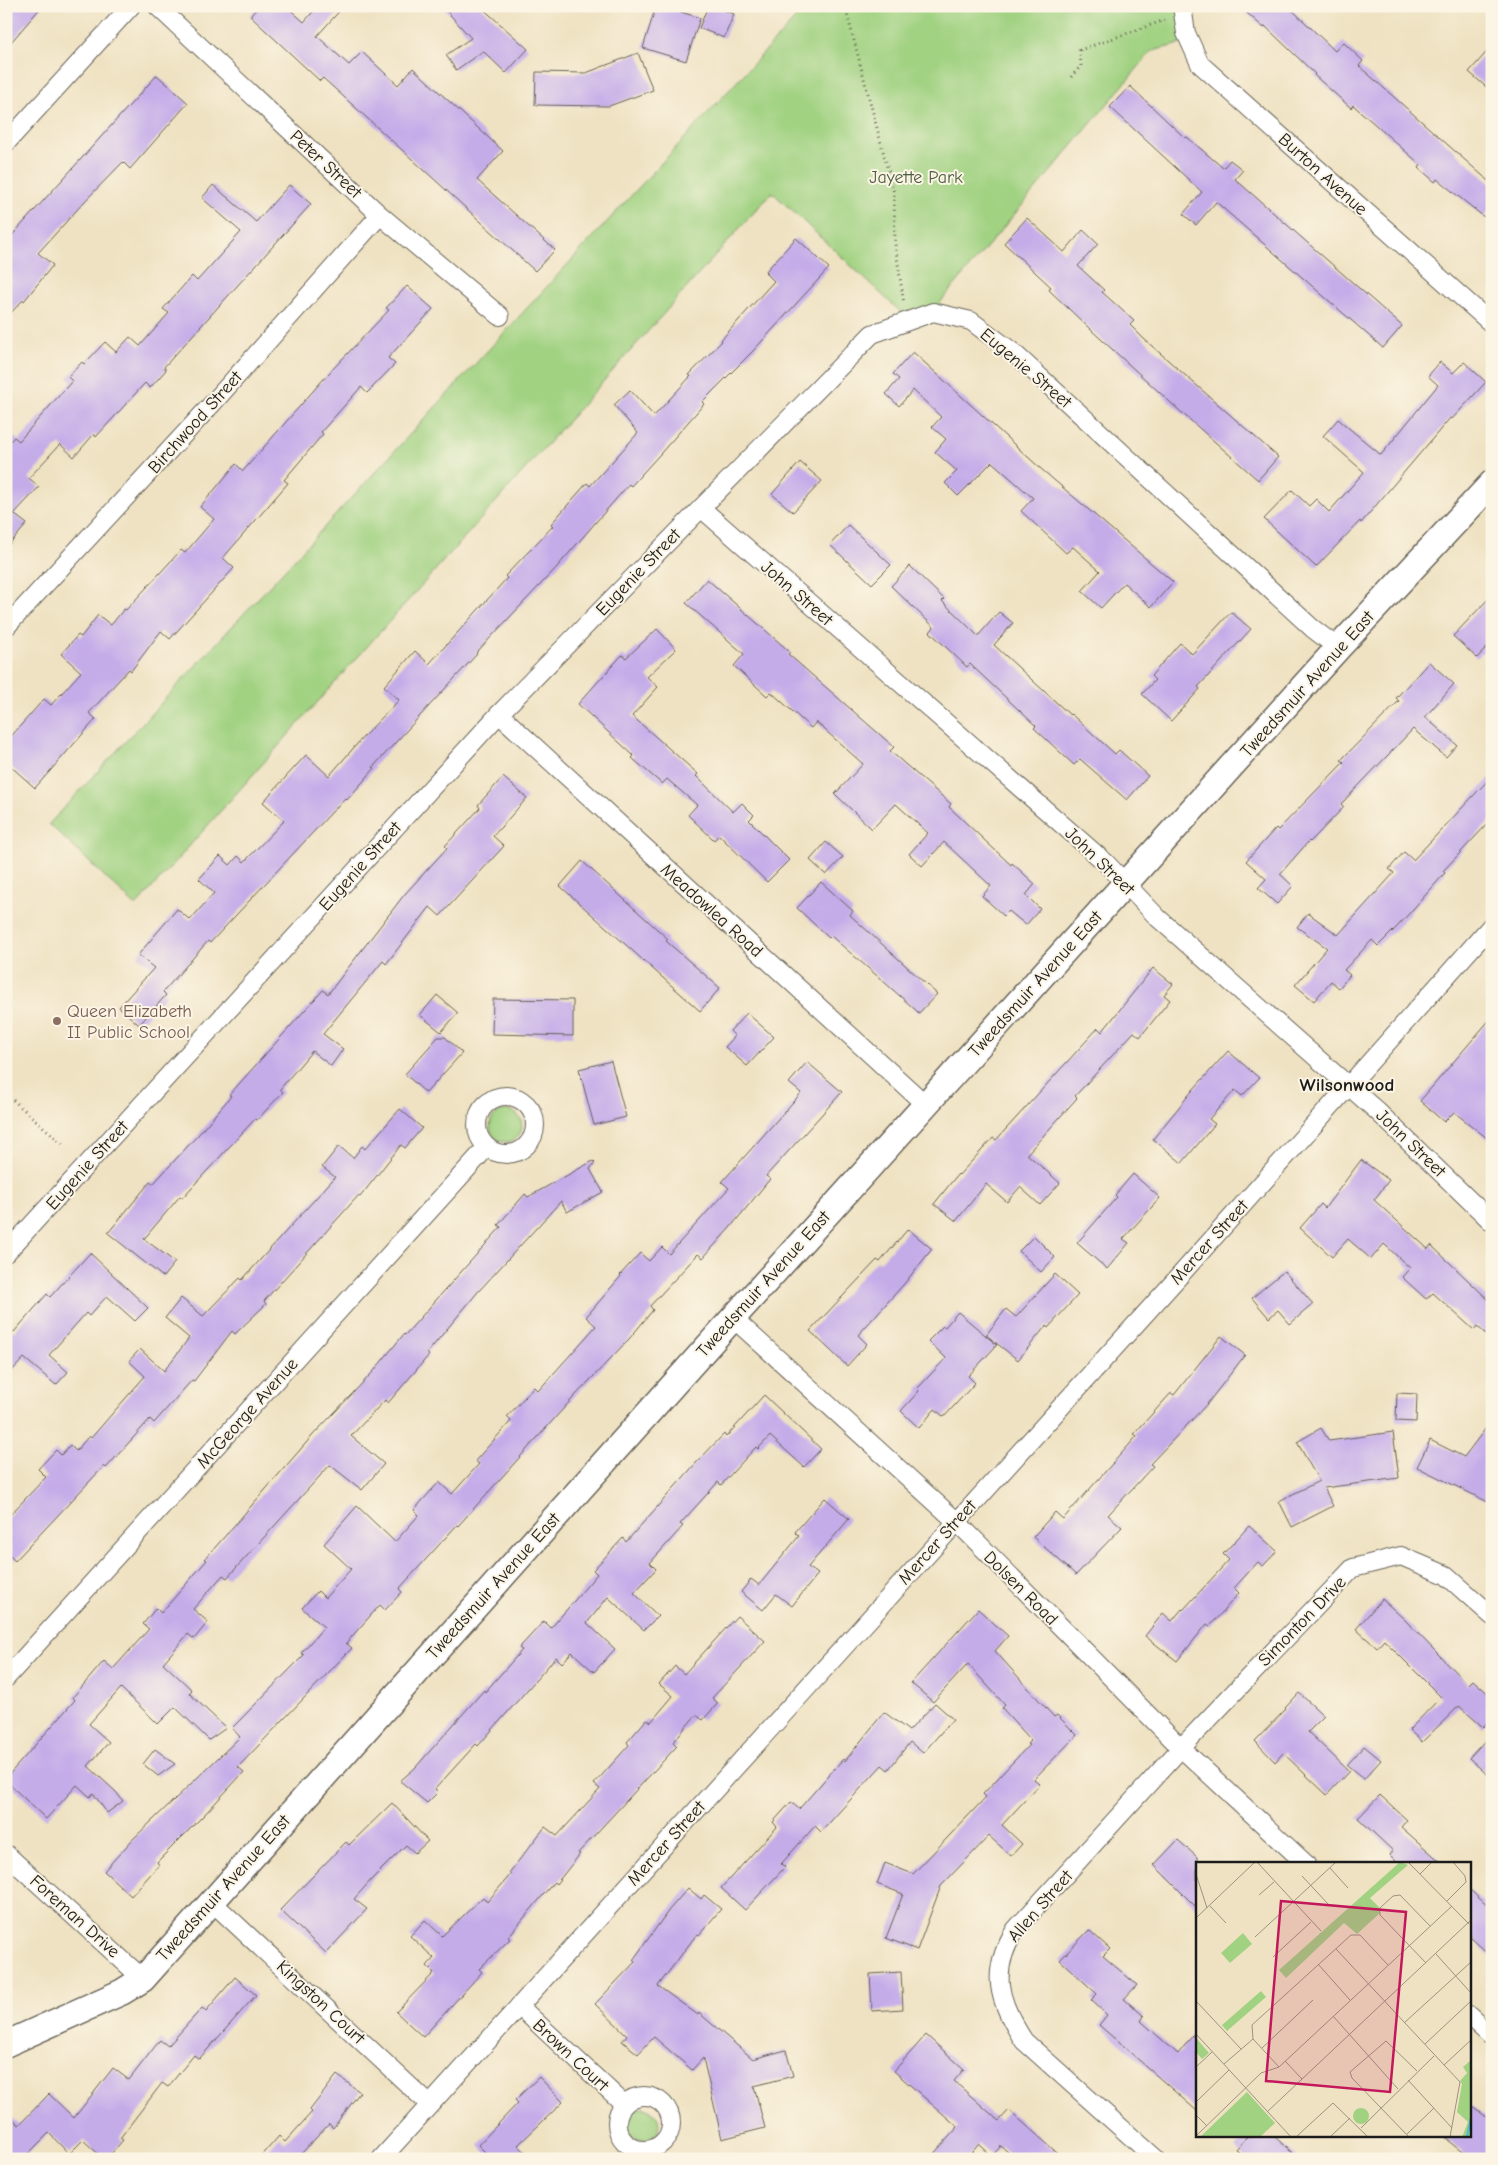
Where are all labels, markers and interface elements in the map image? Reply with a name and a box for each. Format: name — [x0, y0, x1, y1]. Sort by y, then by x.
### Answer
street label: Peter Street — [286, 126, 366, 203]
street label: Burton Avenue — [1274, 129, 1371, 220]
park label: Jayette Park — [869, 167, 963, 188]
street label: Eugenie Street — [976, 324, 1076, 413]
street label: Birchwood Street — [144, 366, 247, 478]
street label: Eugenie Street — [592, 524, 686, 620]
street label: John Street — [756, 556, 838, 631]
street label: Tweedsmuir Avenue East — [1236, 606, 1379, 762]
street label: Eugenie Street — [315, 817, 406, 915]
street label: John Street — [1061, 823, 1139, 900]
street label: Meadowlea Road — [656, 859, 767, 962]
street label: Tweedsmuir Avenue East — [964, 906, 1107, 1062]
place label: Queen Elizabeth II Public School — [67, 1001, 192, 1043]
marker: Queen Elizabeth II Public School — [51, 1015, 63, 1027]
district label: Wilsonwood — [1300, 1074, 1394, 1096]
street label: John Street — [1372, 1105, 1450, 1182]
street label: Eugenie Street — [42, 1116, 133, 1214]
street label: Mercer Street — [1166, 1195, 1253, 1289]
street label: Tweedsmuir Avenue East — [692, 1206, 835, 1362]
street label: McGeorge Avenue — [192, 1354, 302, 1473]
street label: Mercer Street — [894, 1495, 981, 1589]
street label: Tweedsmuir Avenue East — [422, 1508, 565, 1664]
street label: Dolsen Road — [979, 1547, 1062, 1630]
street label: Simonton Drive — [1254, 1572, 1351, 1671]
street label: Mercer Street — [623, 1796, 710, 1890]
street label: Tweedsmuir Avenue East — [152, 1810, 295, 1966]
inset map — [1196, 1862, 1470, 2138]
street label: Allen Street — [1003, 1865, 1078, 1947]
street label: Foreman Drive — [25, 1871, 124, 1962]
street label: Kingston Court — [272, 1956, 370, 2049]
street label: Brown Court — [528, 2015, 614, 2096]

